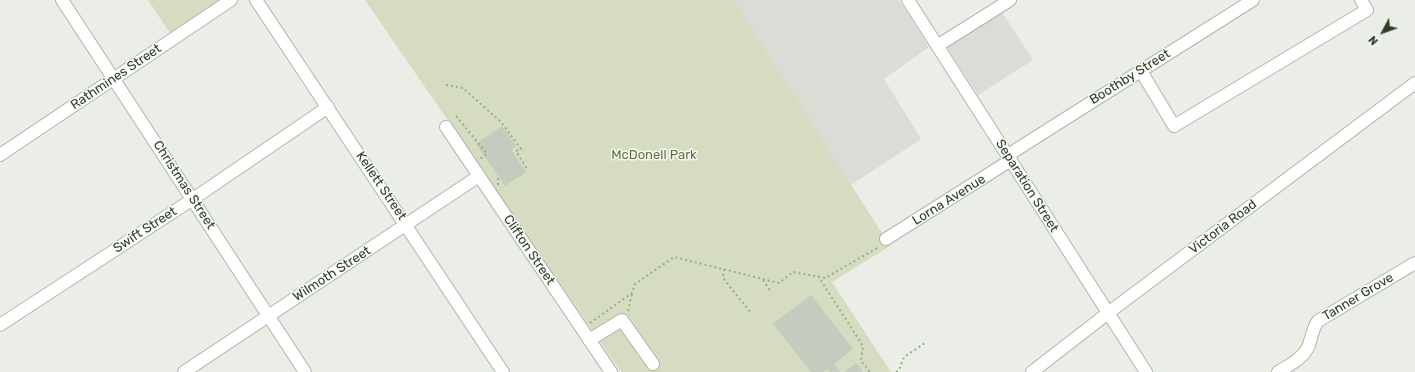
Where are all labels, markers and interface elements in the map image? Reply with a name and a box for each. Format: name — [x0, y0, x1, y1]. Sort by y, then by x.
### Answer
north arrow — [1363, 12, 1403, 52]
text: N — [1366, 33, 1381, 47]
street label: Rathmines Street — [68, 41, 164, 113]
street label: Boothby Street — [1087, 46, 1173, 108]
street label: Separation Street — [992, 137, 1062, 235]
street label: Christmas Street — [150, 138, 218, 232]
park label: McDonell Park — [611, 147, 697, 163]
street label: Kellett Street — [352, 149, 410, 223]
street label: Lorna Avenue — [910, 171, 988, 229]
street label: Victoria Road — [1186, 197, 1260, 257]
street label: Swift Street — [110, 204, 180, 256]
street label: Clifton Street — [500, 212, 558, 288]
street label: Wilmoth Street — [290, 243, 374, 305]
street label: Tanner Grove — [1320, 270, 1396, 324]

